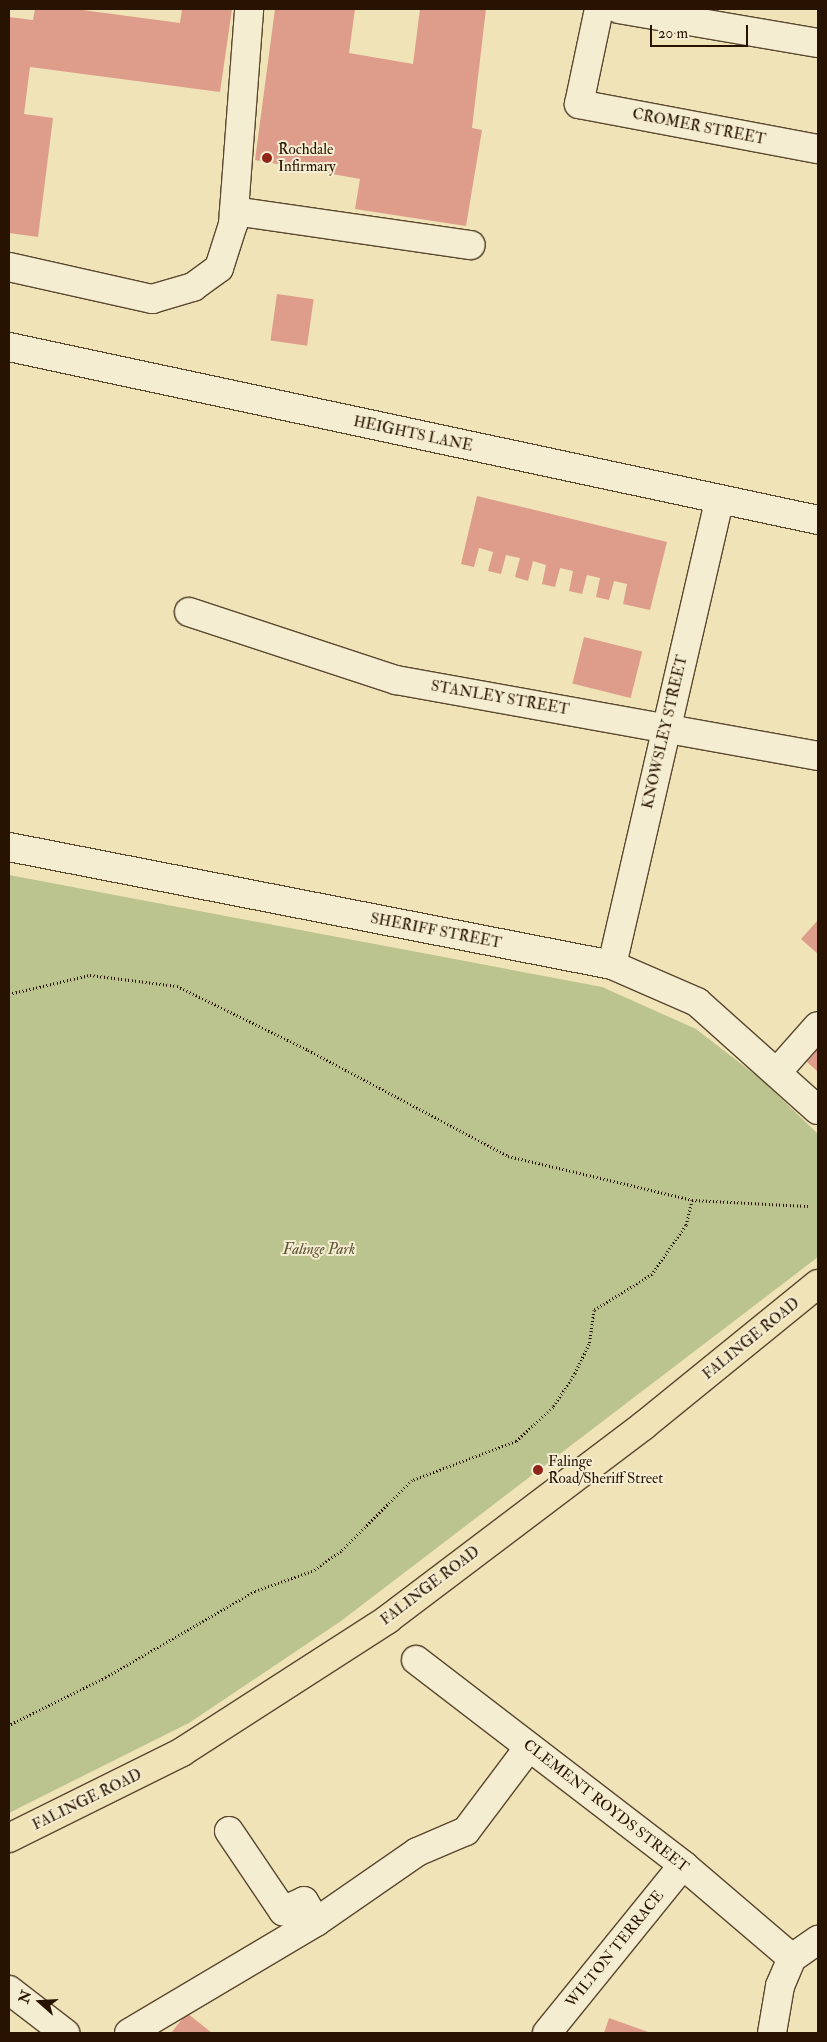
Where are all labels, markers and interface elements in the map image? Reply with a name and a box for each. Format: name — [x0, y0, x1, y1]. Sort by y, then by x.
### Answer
scale bar — [652, 15, 750, 47]
text: 20 m — [658, 24, 688, 43]
street label: CROMER STREET — [631, 105, 767, 149]
place label: Rochdale Infirmary — [278, 140, 336, 175]
marker: Rochdale Infirmary — [260, 151, 274, 165]
street label: HEIGHTS LANE — [352, 413, 474, 455]
street label: KNOWSLEY STREET — [639, 653, 691, 811]
street label: STANLEY STREET — [429, 677, 571, 719]
street label: SHERIFF STREET — [369, 909, 503, 953]
park label: Falinge Park — [283, 1241, 355, 1259]
street label: FALINGE ROAD — [699, 1294, 803, 1384]
place label: Falinge Road/Sheriff Street — [548, 1452, 663, 1487]
marker: Falinge Road/Sheriff Street — [532, 1464, 544, 1476]
street label: FALINGE ROAD — [377, 1543, 483, 1629]
street label: CLEMENT ROYDS STREET — [520, 1736, 692, 1876]
street label: FALINGE ROAD — [29, 1766, 145, 1834]
street label: WILTON TERRACE — [562, 1887, 668, 2011]
north arrow — [15, 1977, 65, 2027]
text: N — [15, 1988, 35, 2006]

